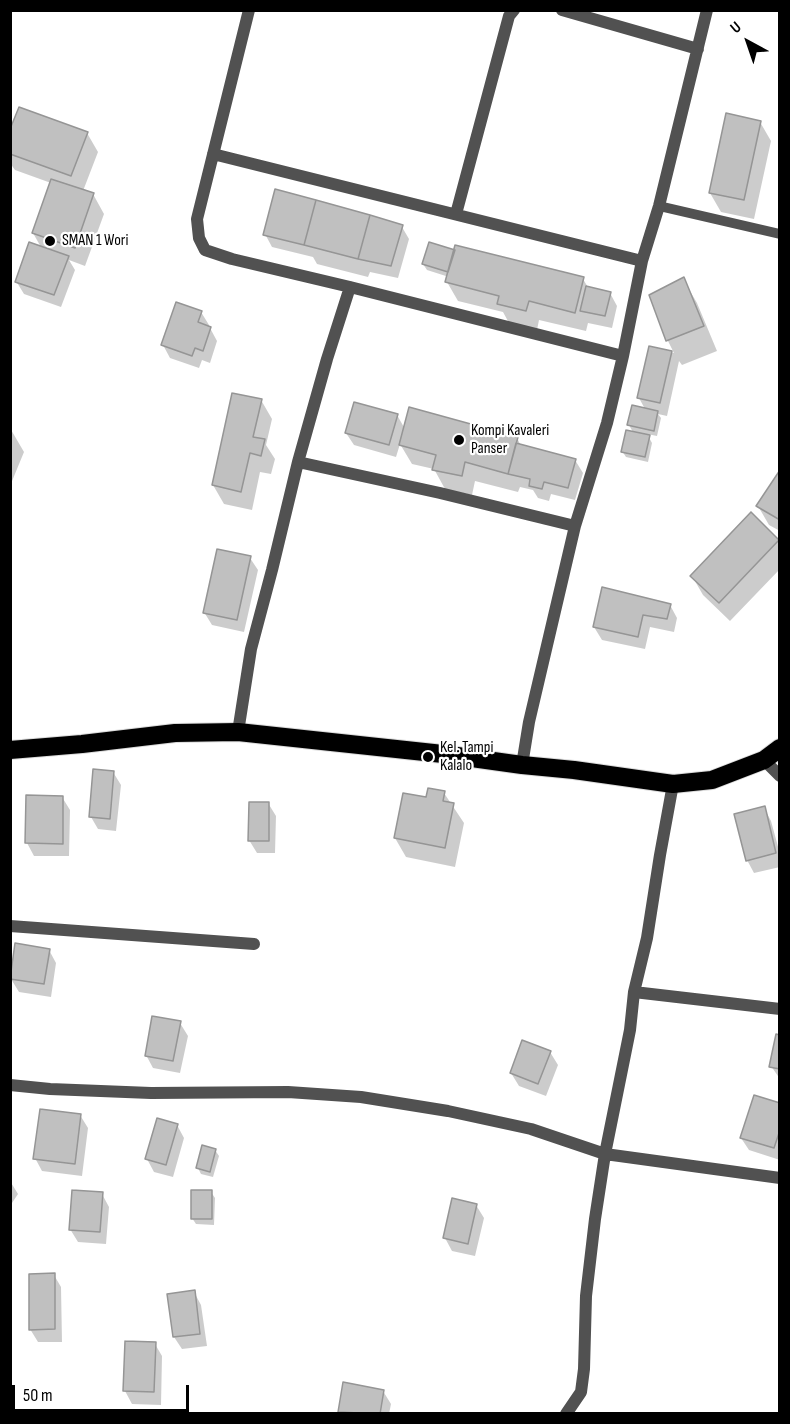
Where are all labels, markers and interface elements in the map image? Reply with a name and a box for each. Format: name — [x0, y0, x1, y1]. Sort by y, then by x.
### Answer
north arrow — [718, 12, 778, 72]
text: U — [727, 18, 745, 38]
place label: SMAN 1 Wori — [62, 231, 128, 251]
marker: SMAN 1 Wori — [43, 234, 57, 248]
place label: Kompi Kavaleri Panser — [471, 421, 549, 459]
marker: Kompi Kavaleri Panser — [452, 433, 466, 447]
place label: Kel. Tampi Kalalo — [440, 738, 493, 776]
marker: Kel. Tampi Kalalo — [421, 750, 435, 764]
scale bar — [15, 1373, 192, 1411]
text: 50 m — [23, 1385, 53, 1406]

